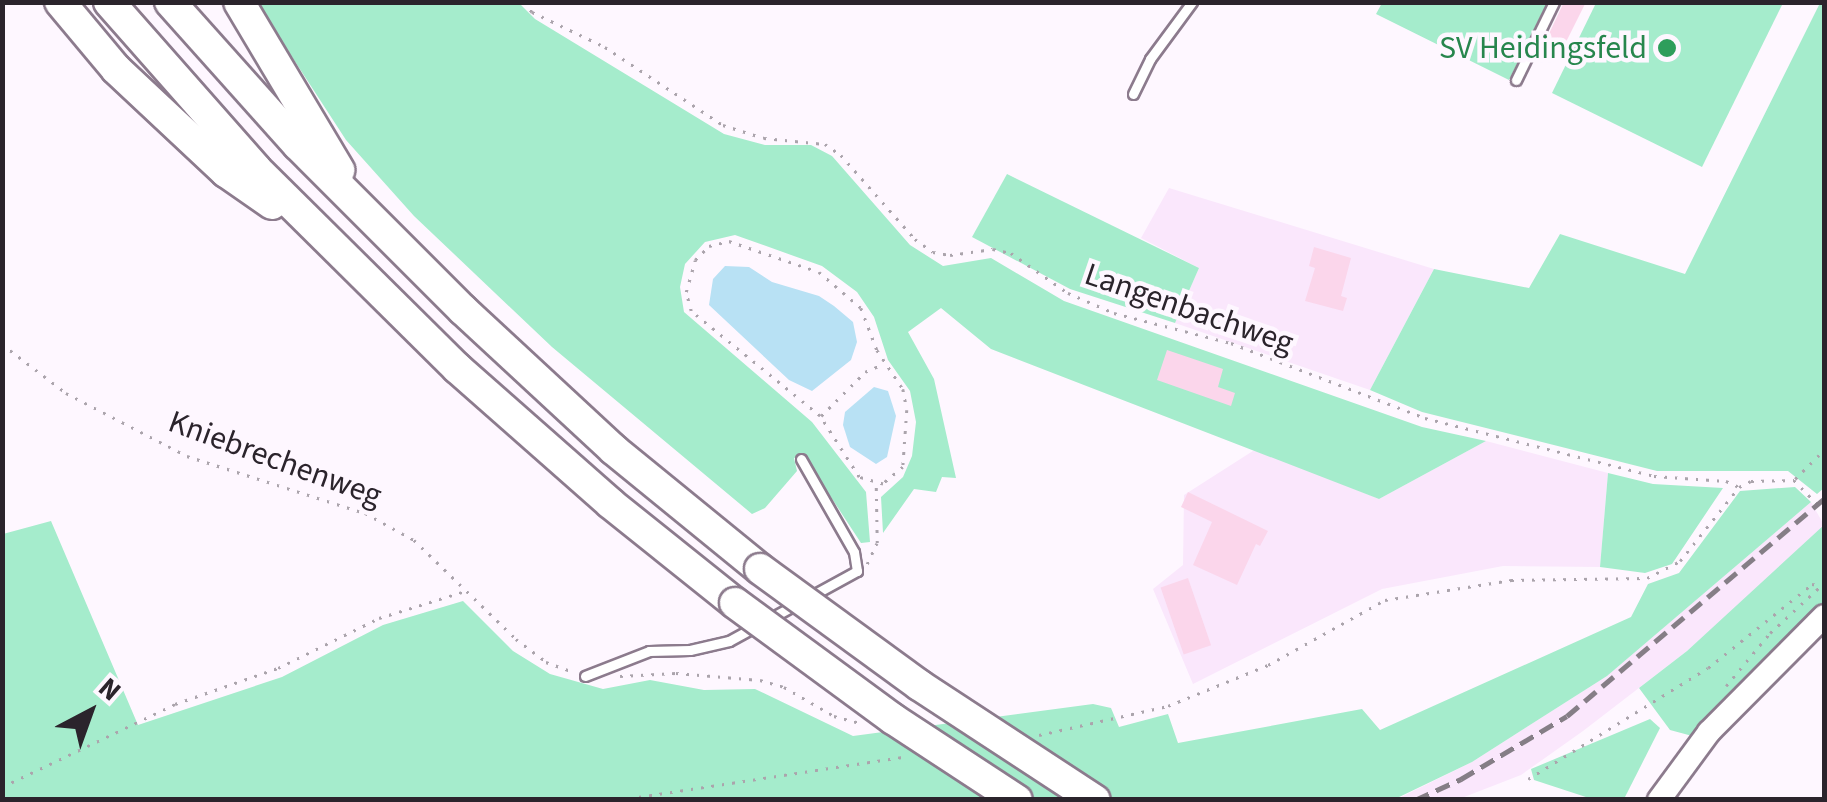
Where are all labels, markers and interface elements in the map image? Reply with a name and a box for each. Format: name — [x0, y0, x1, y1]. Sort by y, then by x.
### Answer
place label: SV Heidingsfeld — [1439, 29, 1647, 67]
marker: SV Heidingsfeld — [1656, 37, 1678, 59]
street label: Langenbachweg — [1080, 255, 1298, 363]
street label: Kniebrechenweg — [163, 403, 387, 515]
north arrow — [40, 662, 140, 762]
text: N — [90, 668, 130, 711]

